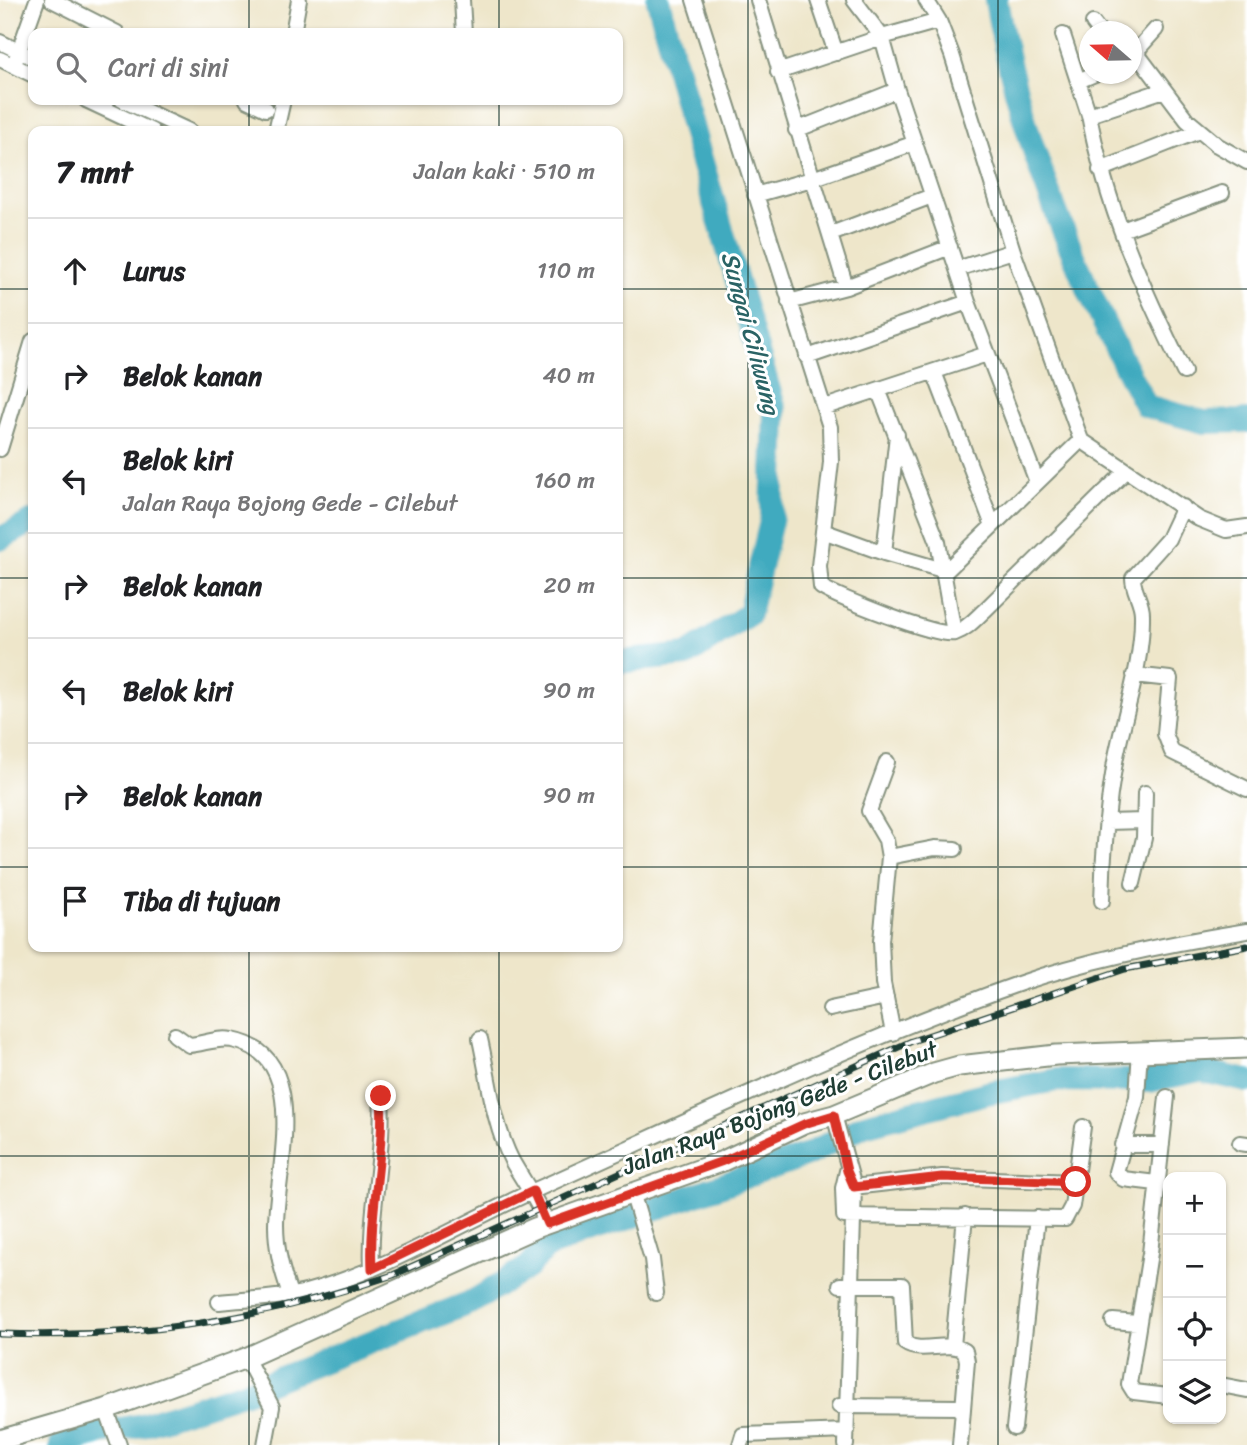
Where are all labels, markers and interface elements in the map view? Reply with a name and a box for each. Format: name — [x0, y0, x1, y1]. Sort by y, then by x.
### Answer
north arrow — [1079, 21, 1142, 84]
search box — [28, 28, 623, 105]
text: Cari di sini — [108, 44, 229, 90]
icon: search — [52, 48, 90, 86]
text: 7 mnt — [56, 145, 132, 199]
text: Jalan kaki · 510 m — [414, 151, 595, 192]
water label: Sungai Ciliwung — [709, 247, 793, 421]
text: Lurus — [123, 248, 186, 294]
text: 110 m — [537, 250, 595, 291]
icon: ahead — [56, 252, 94, 290]
text: Belok kanan — [123, 353, 262, 399]
text: 40 m — [542, 355, 595, 396]
icon: right — [56, 357, 94, 395]
text: Belok kiri — [123, 437, 233, 483]
text: 160 m — [534, 460, 595, 501]
icon: left — [56, 462, 94, 500]
text: Jalan Raya Bojong Gede - Cilebut — [123, 483, 458, 524]
text: Belok kanan — [123, 563, 262, 609]
text: 20 m — [544, 565, 595, 606]
icon: right — [56, 567, 94, 605]
text: Belok kiri — [123, 668, 233, 714]
text: 90 m — [543, 670, 595, 711]
icon: left — [56, 672, 94, 710]
text: Belok kanan — [123, 773, 262, 819]
text: 90 m — [543, 775, 595, 816]
icon: right — [56, 777, 94, 815]
text: Tiba di tujuan — [123, 878, 280, 924]
icon: arrive — [56, 882, 94, 920]
street label: Jalan Raya Bojong Gede - Cilebut — [616, 1028, 945, 1187]
route end — [365, 1080, 396, 1111]
route start — [1060, 1166, 1091, 1197]
map controls — [1163, 1172, 1226, 1424]
button: + — [1163, 1172, 1226, 1235]
button: − — [1163, 1235, 1226, 1298]
button: locate — [1163, 1298, 1226, 1361]
button: layers — [1163, 1361, 1226, 1424]

